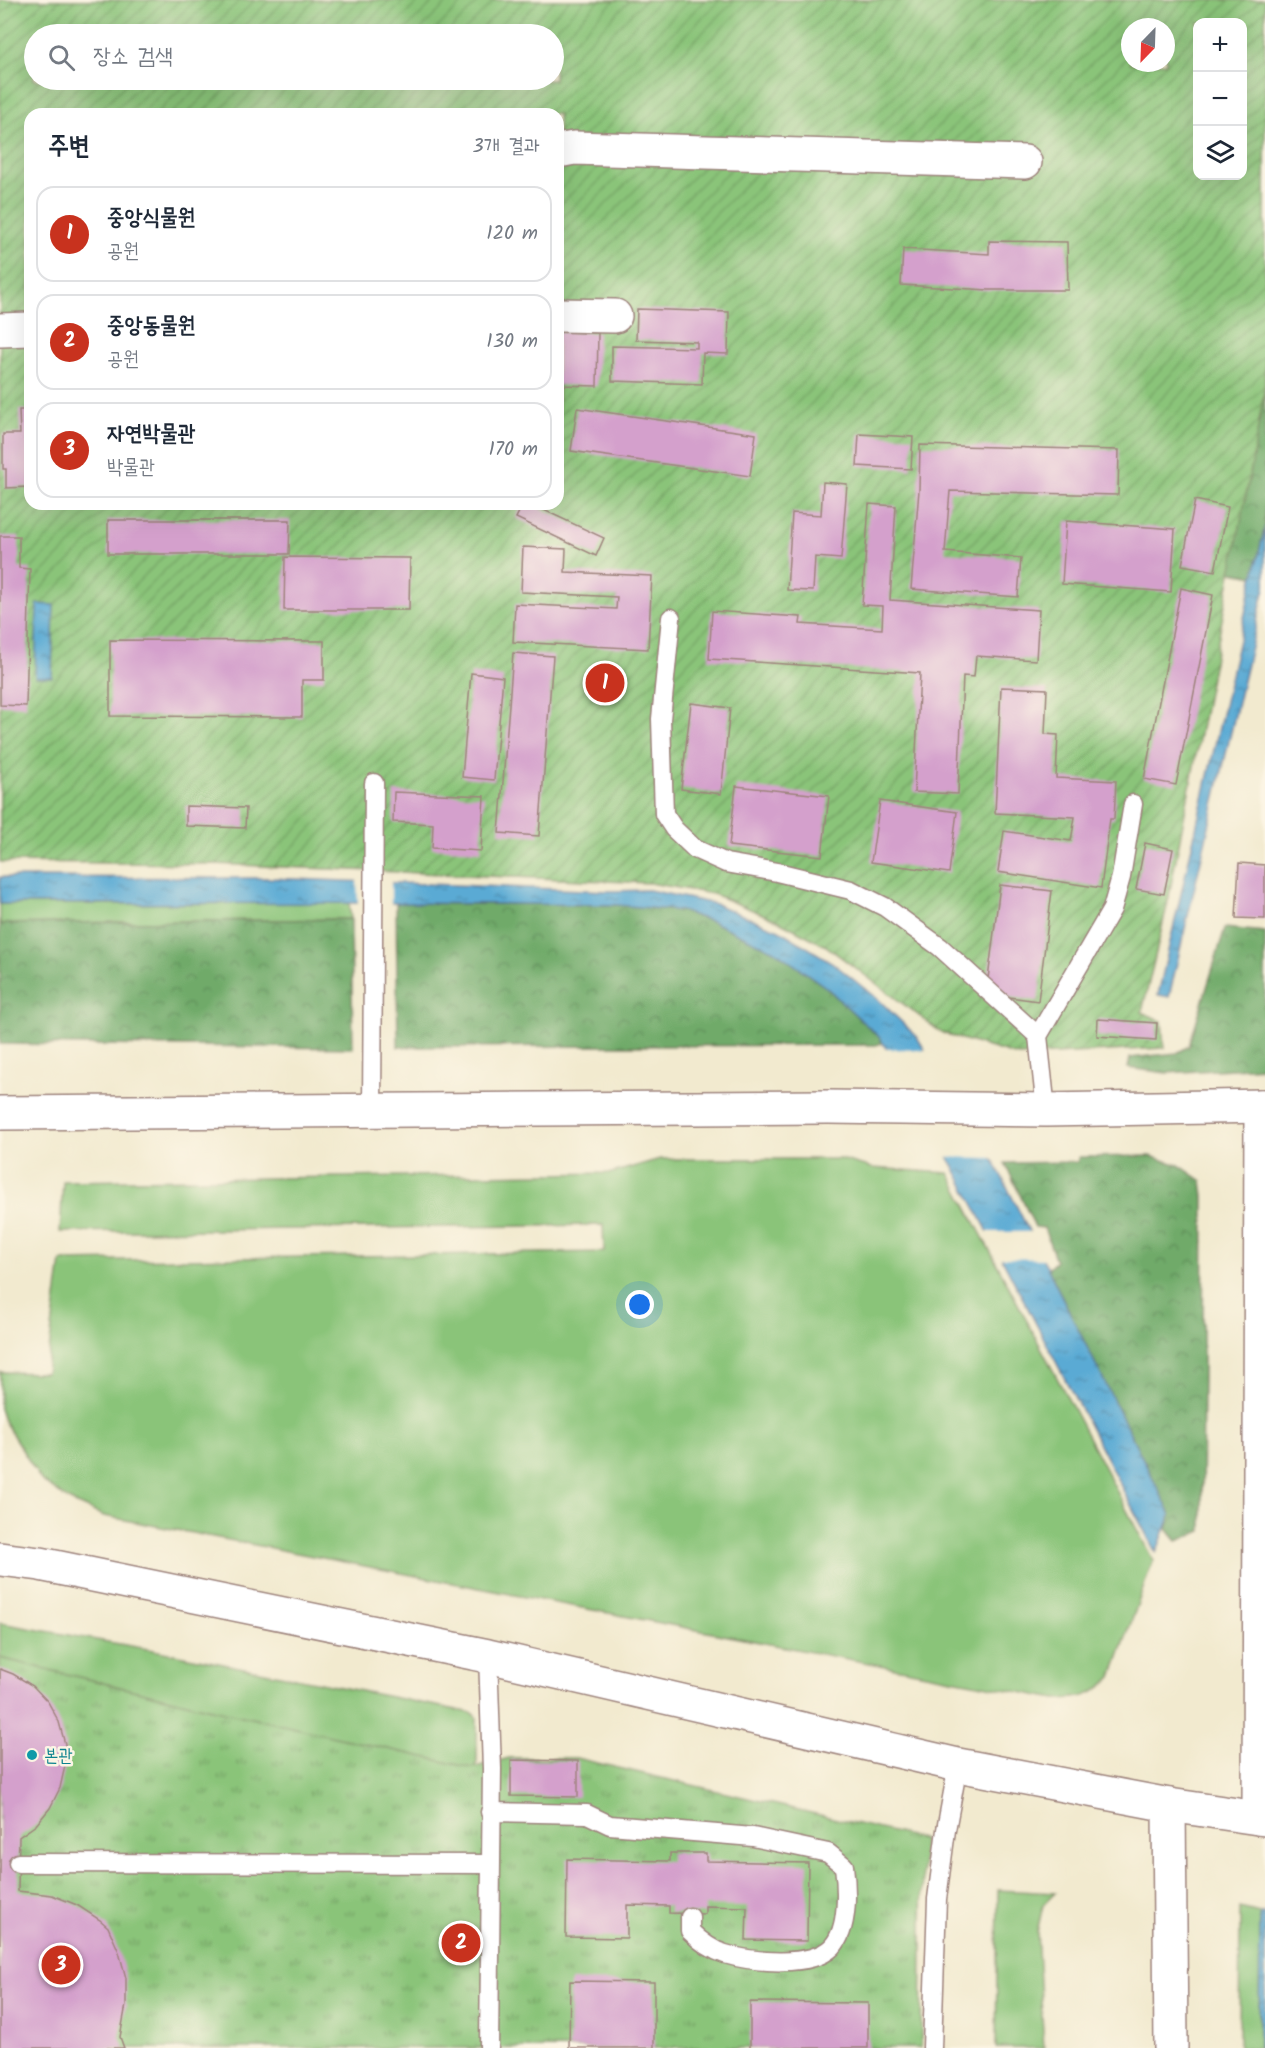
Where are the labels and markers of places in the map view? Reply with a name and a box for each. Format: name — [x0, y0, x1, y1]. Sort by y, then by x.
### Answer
pin: 1 — [586, 660, 624, 706]
place label: 본관 — [44, 1742, 73, 1771]
marker: 본관 — [25, 1748, 39, 1762]
pin: 2 — [442, 1920, 480, 1966]
pin: 3 — [42, 1942, 80, 1988]

